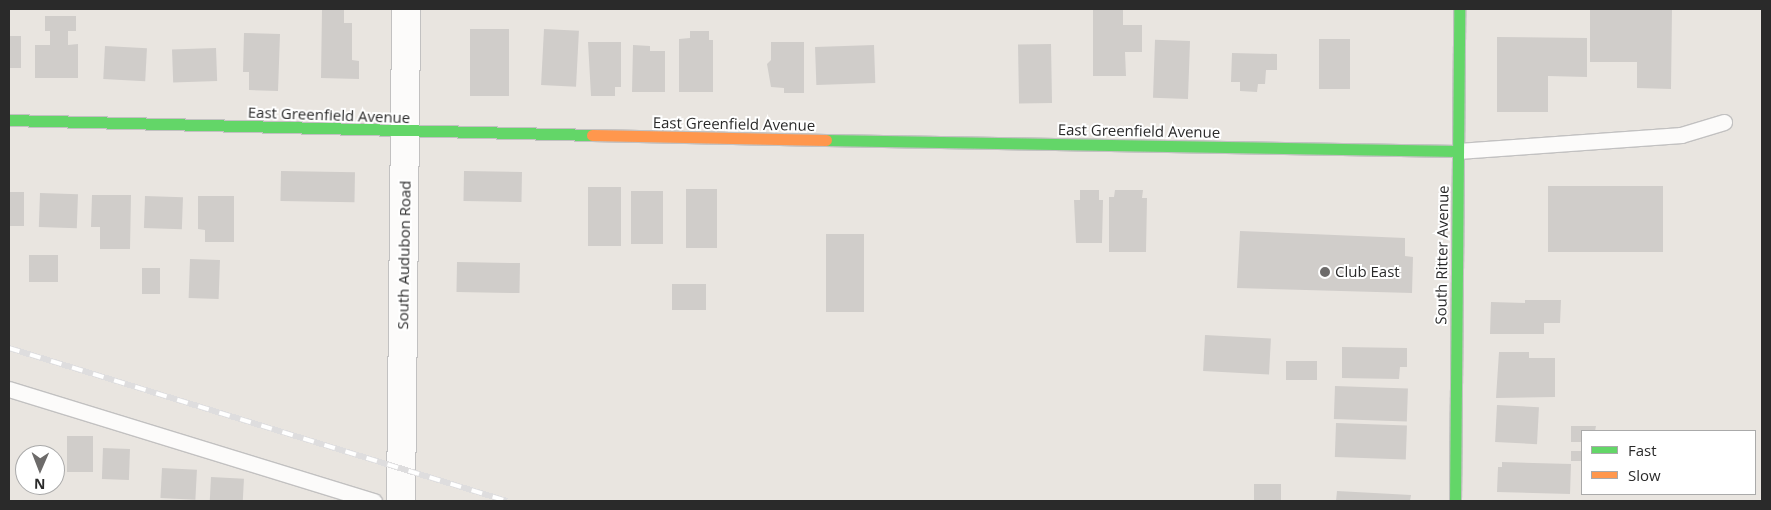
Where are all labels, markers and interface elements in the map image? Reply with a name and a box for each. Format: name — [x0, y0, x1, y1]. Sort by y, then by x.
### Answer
street label: East Greenfield Avenue — [247, 103, 411, 127]
street label: East Greenfield Avenue — [653, 114, 815, 134]
street label: East Greenfield Avenue — [1058, 121, 1220, 141]
street label: South Audubon Road — [394, 180, 414, 330]
street label: South Ritter Avenue — [1432, 185, 1452, 325]
place label: Club East — [1335, 263, 1400, 281]
marker: Club East — [1319, 266, 1331, 278]
legend — [1581, 430, 1756, 495]
text: Fast — [1628, 440, 1657, 460]
north arrow — [15, 445, 65, 495]
text: Slow — [1628, 465, 1661, 485]
text: N — [34, 475, 46, 494]

